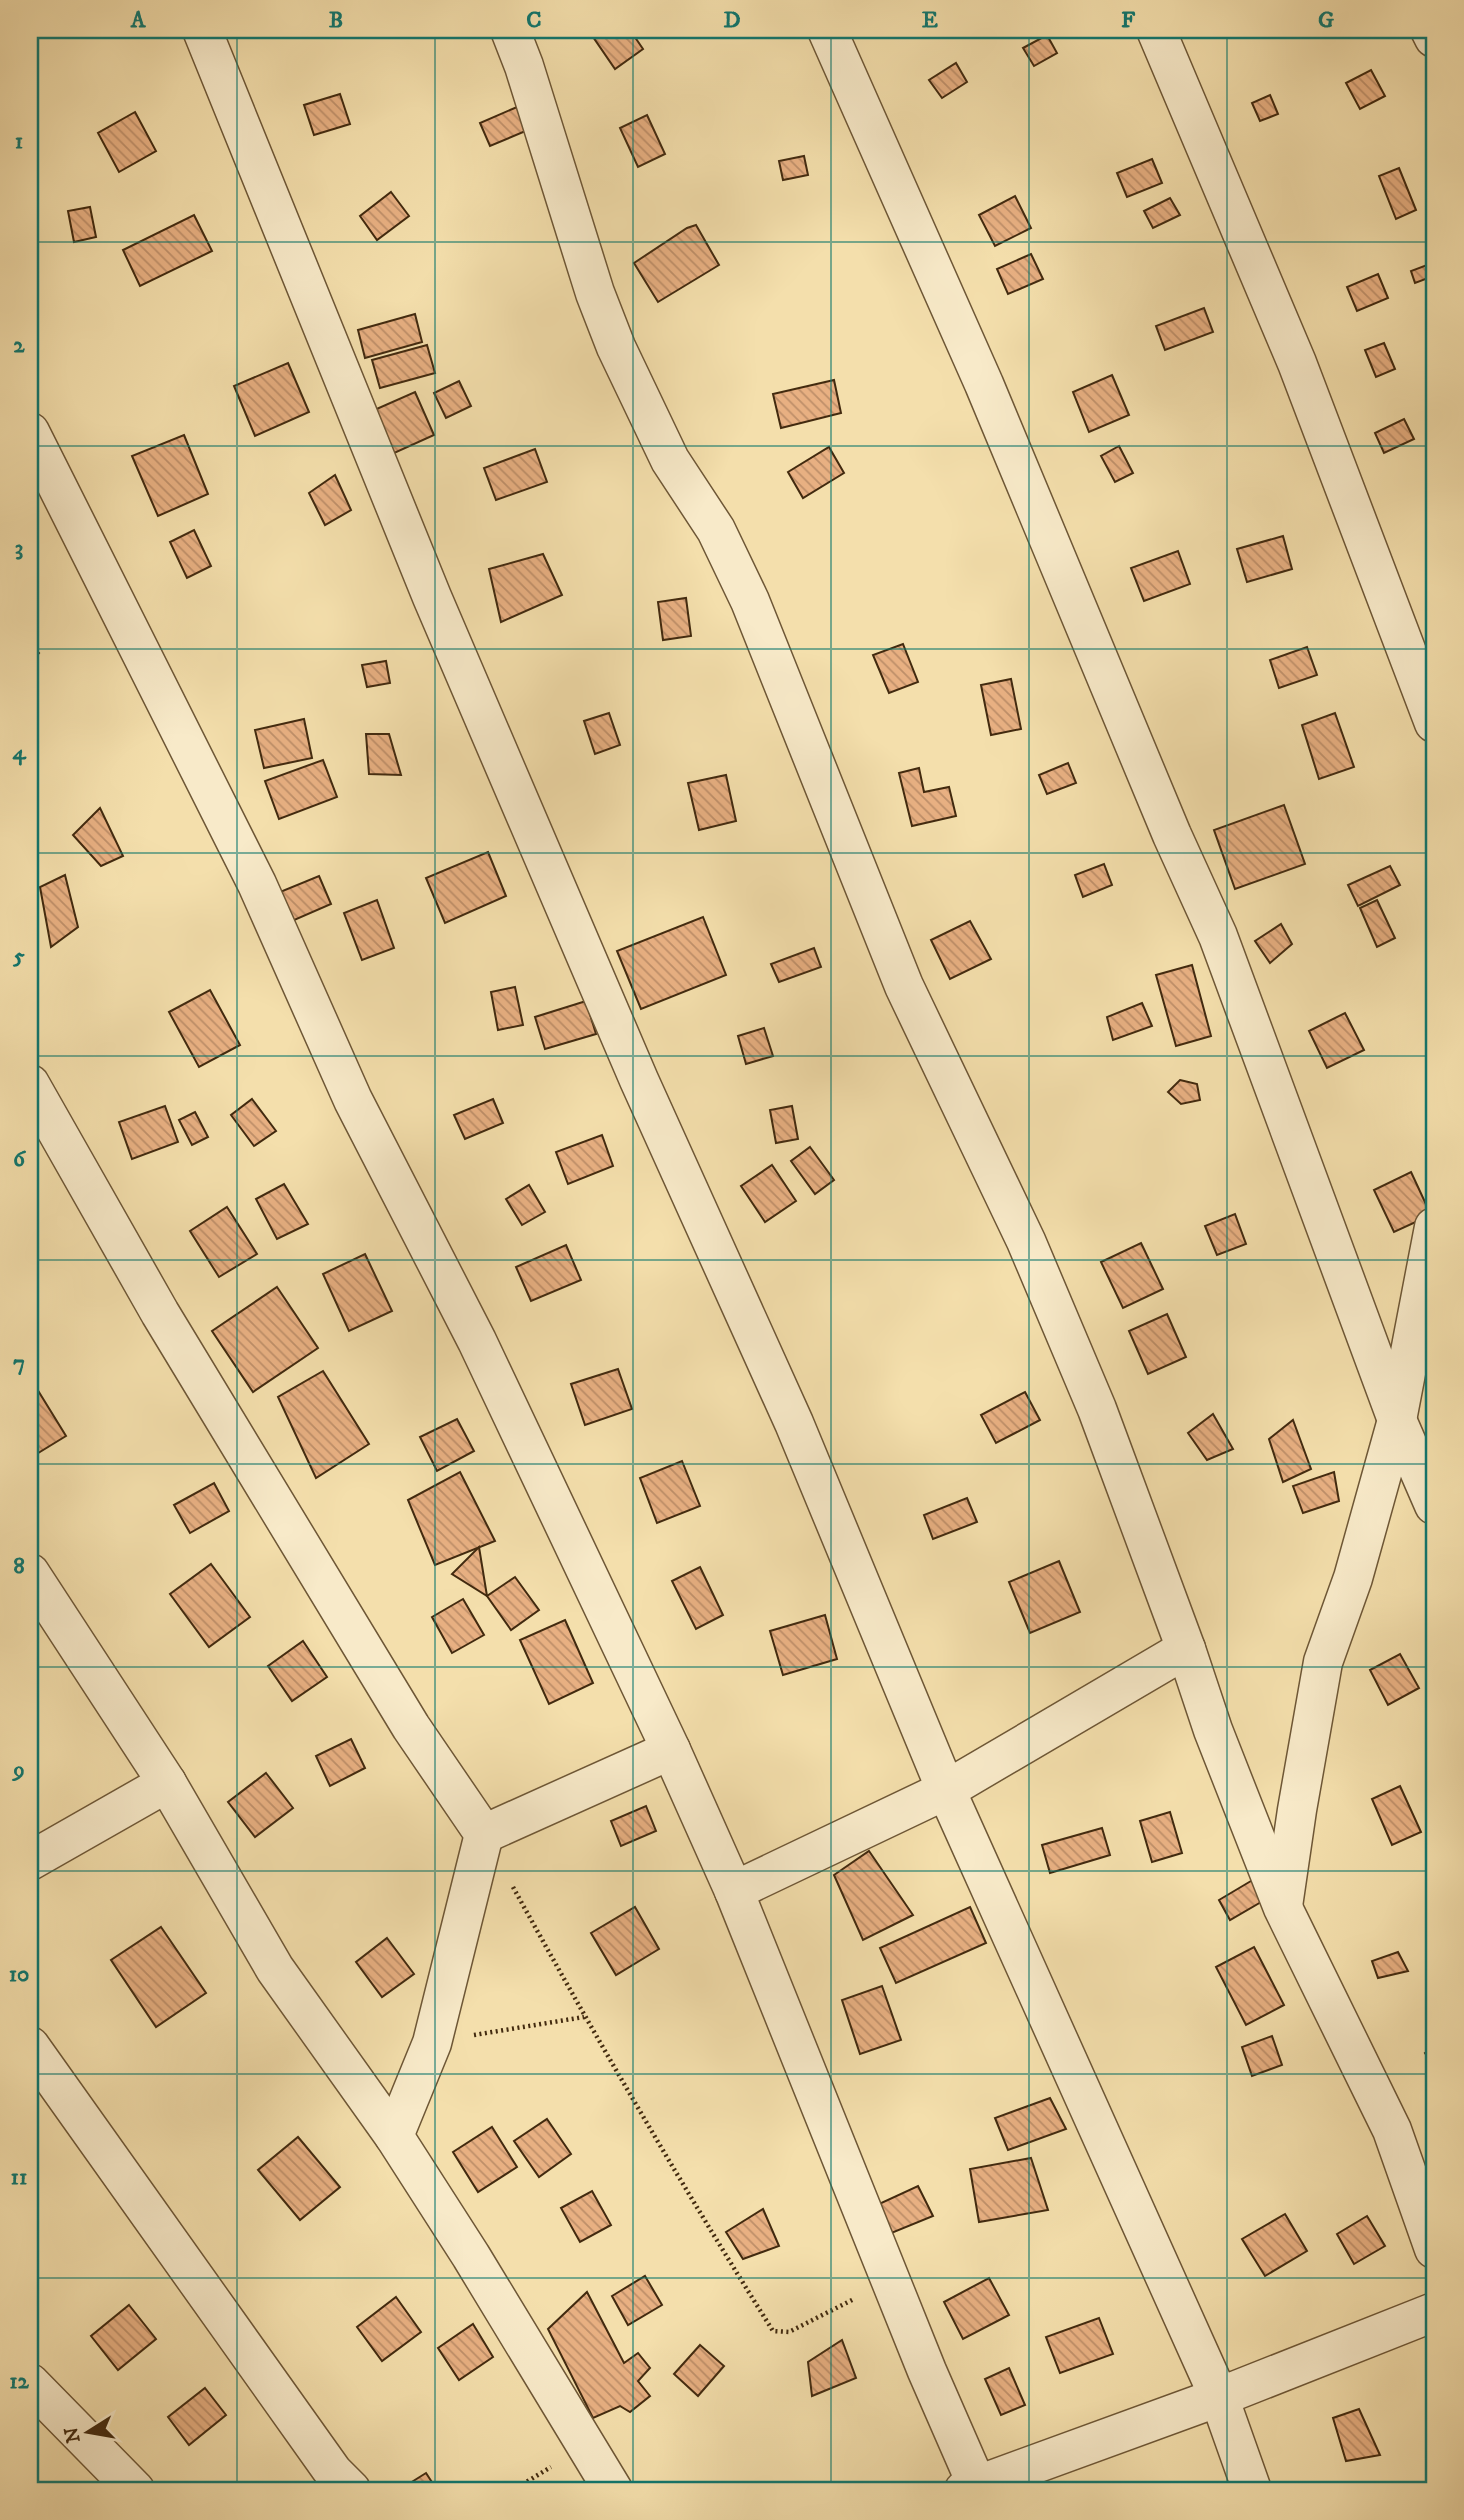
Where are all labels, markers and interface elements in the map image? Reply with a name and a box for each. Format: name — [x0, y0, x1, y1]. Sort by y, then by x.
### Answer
text: A — [130, 6, 147, 35]
text: B — [329, 6, 343, 35]
text: C — [526, 6, 542, 35]
text: D — [723, 6, 741, 35]
text: E — [922, 6, 938, 35]
text: F — [1121, 6, 1136, 35]
text: G — [1318, 6, 1334, 35]
text: 1 — [15, 127, 23, 156]
text: 2 — [13, 331, 25, 360]
text: 3 — [15, 534, 23, 563]
text: 4 — [12, 738, 27, 767]
text: 5 — [12, 942, 25, 971]
text: 6 — [13, 1145, 27, 1174]
text: 7 — [13, 1349, 25, 1378]
text: 8 — [13, 1552, 25, 1581]
text: 9 — [11, 1756, 25, 1785]
text: 10 — [9, 1960, 29, 1989]
text: 11 — [11, 2163, 27, 2192]
text: 12 — [9, 2367, 30, 2396]
north arrow — [52, 2398, 122, 2468]
text: N — [60, 2425, 86, 2445]

